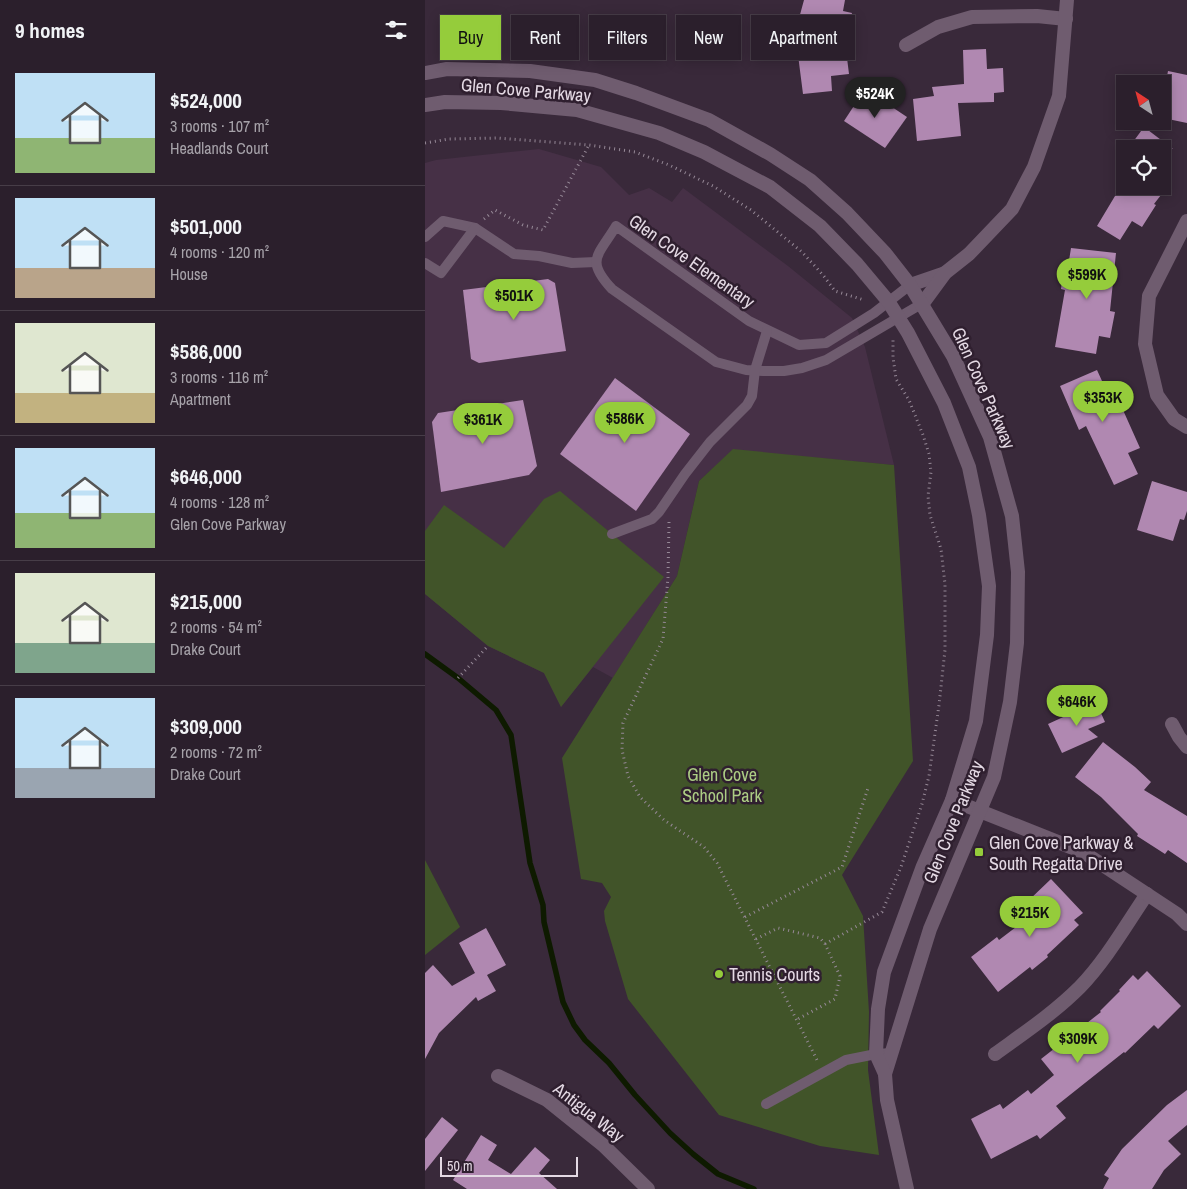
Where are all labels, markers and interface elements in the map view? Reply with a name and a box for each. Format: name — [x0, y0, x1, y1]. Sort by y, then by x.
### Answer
chip: Buy — [440, 15, 501, 60]
chip: Rent — [511, 15, 579, 60]
chip: Filters — [589, 15, 666, 60]
chip: New — [676, 15, 741, 60]
chip: Apartment — [751, 15, 855, 60]
text: 9 homes — [15, 16, 85, 45]
icon: filters — [382, 16, 410, 44]
street label: Glen Cove Parkway — [460, 72, 593, 108]
north arrow — [1116, 75, 1171, 130]
map controls — [1116, 75, 1171, 195]
pin: $524K — [840, 76, 910, 119]
text: $524K — [856, 82, 894, 104]
text: $524,000 — [170, 86, 242, 115]
icon: home — [55, 93, 115, 153]
text: 3 rooms · 107 m² — [170, 115, 269, 137]
text: Headlands Court — [170, 137, 268, 159]
button: locate — [1116, 140, 1171, 195]
street label: Glen Cove Elementary — [624, 208, 760, 314]
text: $501,000 — [170, 212, 242, 241]
icon: home — [55, 218, 115, 278]
text: 4 rooms · 120 m² — [170, 241, 269, 263]
pin: $599K — [1052, 258, 1122, 300]
text: House — [170, 263, 208, 285]
text: $599K — [1068, 263, 1106, 285]
pin: $501K — [479, 278, 549, 321]
text: $501K — [495, 284, 533, 306]
street label: Glen Cove Parkway — [946, 323, 1022, 453]
text: $586,000 — [170, 337, 242, 366]
icon: home — [55, 343, 115, 403]
text: 3 rooms · 116 m² — [170, 366, 268, 388]
pin: $353K — [1068, 380, 1138, 423]
text: $353K — [1084, 386, 1122, 408]
text: Apartment — [170, 388, 231, 410]
pin: $361K — [448, 402, 518, 445]
pin: $586K — [590, 402, 660, 444]
text: $586K — [606, 407, 644, 429]
text: $361K — [464, 408, 502, 430]
text: $646,000 — [170, 462, 242, 491]
icon: home — [55, 468, 115, 528]
text: 4 rooms · 128 m² — [170, 491, 269, 513]
text: Glen Cove Parkway — [170, 513, 286, 535]
text: $215,000 — [170, 587, 242, 616]
icon: home — [55, 593, 115, 653]
text: 2 rooms · 54 m² — [170, 616, 262, 638]
text: Drake Court — [170, 638, 241, 660]
pin: $646K — [1042, 684, 1112, 727]
text: $646K — [1058, 690, 1096, 712]
text: $309,000 — [170, 712, 242, 741]
icon: home — [55, 718, 115, 778]
text: 2 rooms · 72 m² — [170, 741, 262, 763]
street label: Glen Cove Parkway — [917, 756, 989, 887]
park label: Glen Cove School Park — [682, 762, 762, 808]
text: Drake Court — [170, 763, 241, 785]
place label: Glen Cove Parkway & South Regatta Drive — [989, 830, 1134, 876]
marker: Glen Cove Parkway & South Regatta Drive — [973, 846, 985, 858]
pin: $215K — [995, 896, 1065, 938]
text: $215K — [1011, 901, 1049, 923]
place label: Tennis Courts — [729, 962, 820, 987]
marker: Tennis Courts — [713, 968, 725, 980]
pin: $309K — [1043, 1022, 1113, 1064]
text: $309K — [1059, 1027, 1097, 1049]
street label: Antigua Way — [547, 1076, 630, 1148]
scale bar — [440, 1154, 577, 1177]
text: 50 m — [447, 1157, 473, 1175]

